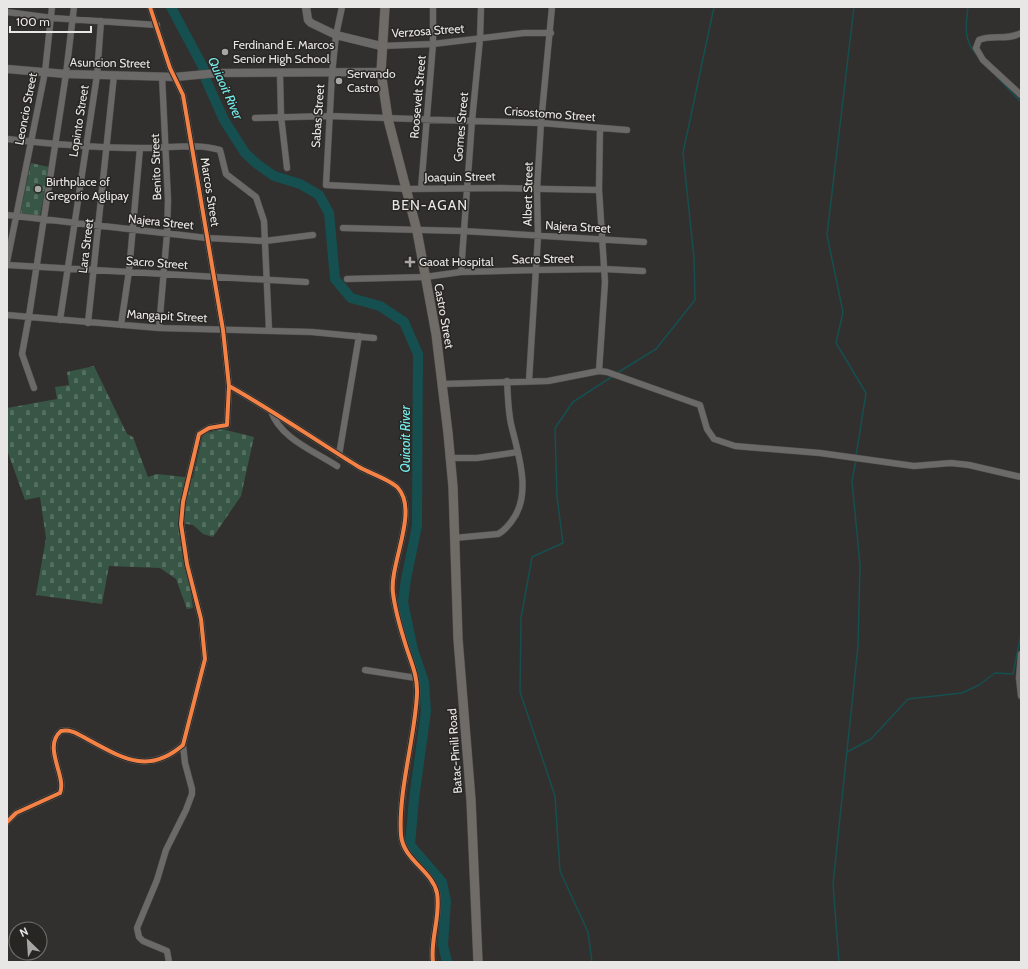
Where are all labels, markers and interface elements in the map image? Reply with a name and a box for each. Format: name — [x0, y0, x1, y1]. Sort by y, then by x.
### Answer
scale bar — [10, 8, 91, 34]
text: 100 m — [16, 14, 50, 29]
street label: Verzosa Street — [391, 20, 465, 41]
place label: Ferdinand E. Marcos Senior High School — [233, 37, 334, 66]
marker: Ferdinand E. Marcos Senior High School — [220, 47, 230, 57]
street label: Asuncion Street — [70, 54, 150, 71]
water label: Quiaoit River — [205, 54, 247, 123]
street label: Roosevelt Street — [406, 55, 429, 139]
place label: Servando Castro — [347, 66, 396, 95]
street label: Leoncio Street — [11, 71, 40, 146]
marker: Servando Castro — [334, 76, 344, 86]
street label: Lopinto Street — [65, 84, 92, 158]
street label: Sabas Street — [308, 84, 327, 148]
street label: Gomes Street — [450, 92, 471, 162]
street label: Crisostomo Street — [504, 103, 596, 124]
street label: Benito Street — [147, 133, 164, 201]
street label: Marcos Street — [198, 156, 223, 227]
street label: Albert Street — [519, 162, 536, 226]
street label: Joaquin Street — [423, 168, 496, 185]
place label: Birthplace of Gregorio Aglipay — [46, 174, 129, 203]
marker: Birthplace of Gregorio Aglipay — [33, 184, 43, 194]
district label: BEN-AGAN — [392, 196, 468, 214]
street label: Najera Street — [128, 211, 195, 232]
street label: Najera Street — [545, 217, 611, 236]
street label: Lara Street — [75, 218, 96, 274]
street label: Sacro Street — [512, 250, 574, 267]
street label: Sacro Street — [126, 253, 188, 272]
place label: Gaoat Hospital — [419, 254, 494, 269]
marker: Gaoat Hospital — [404, 256, 416, 268]
street label: Castro Street — [431, 282, 458, 350]
street label: Mangapit Street — [126, 306, 208, 325]
water label: Quiaoit River — [397, 405, 413, 472]
street label: Batac-Pinili Road — [444, 708, 465, 794]
north arrow — [8, 921, 48, 961]
text: N — [17, 924, 30, 940]

